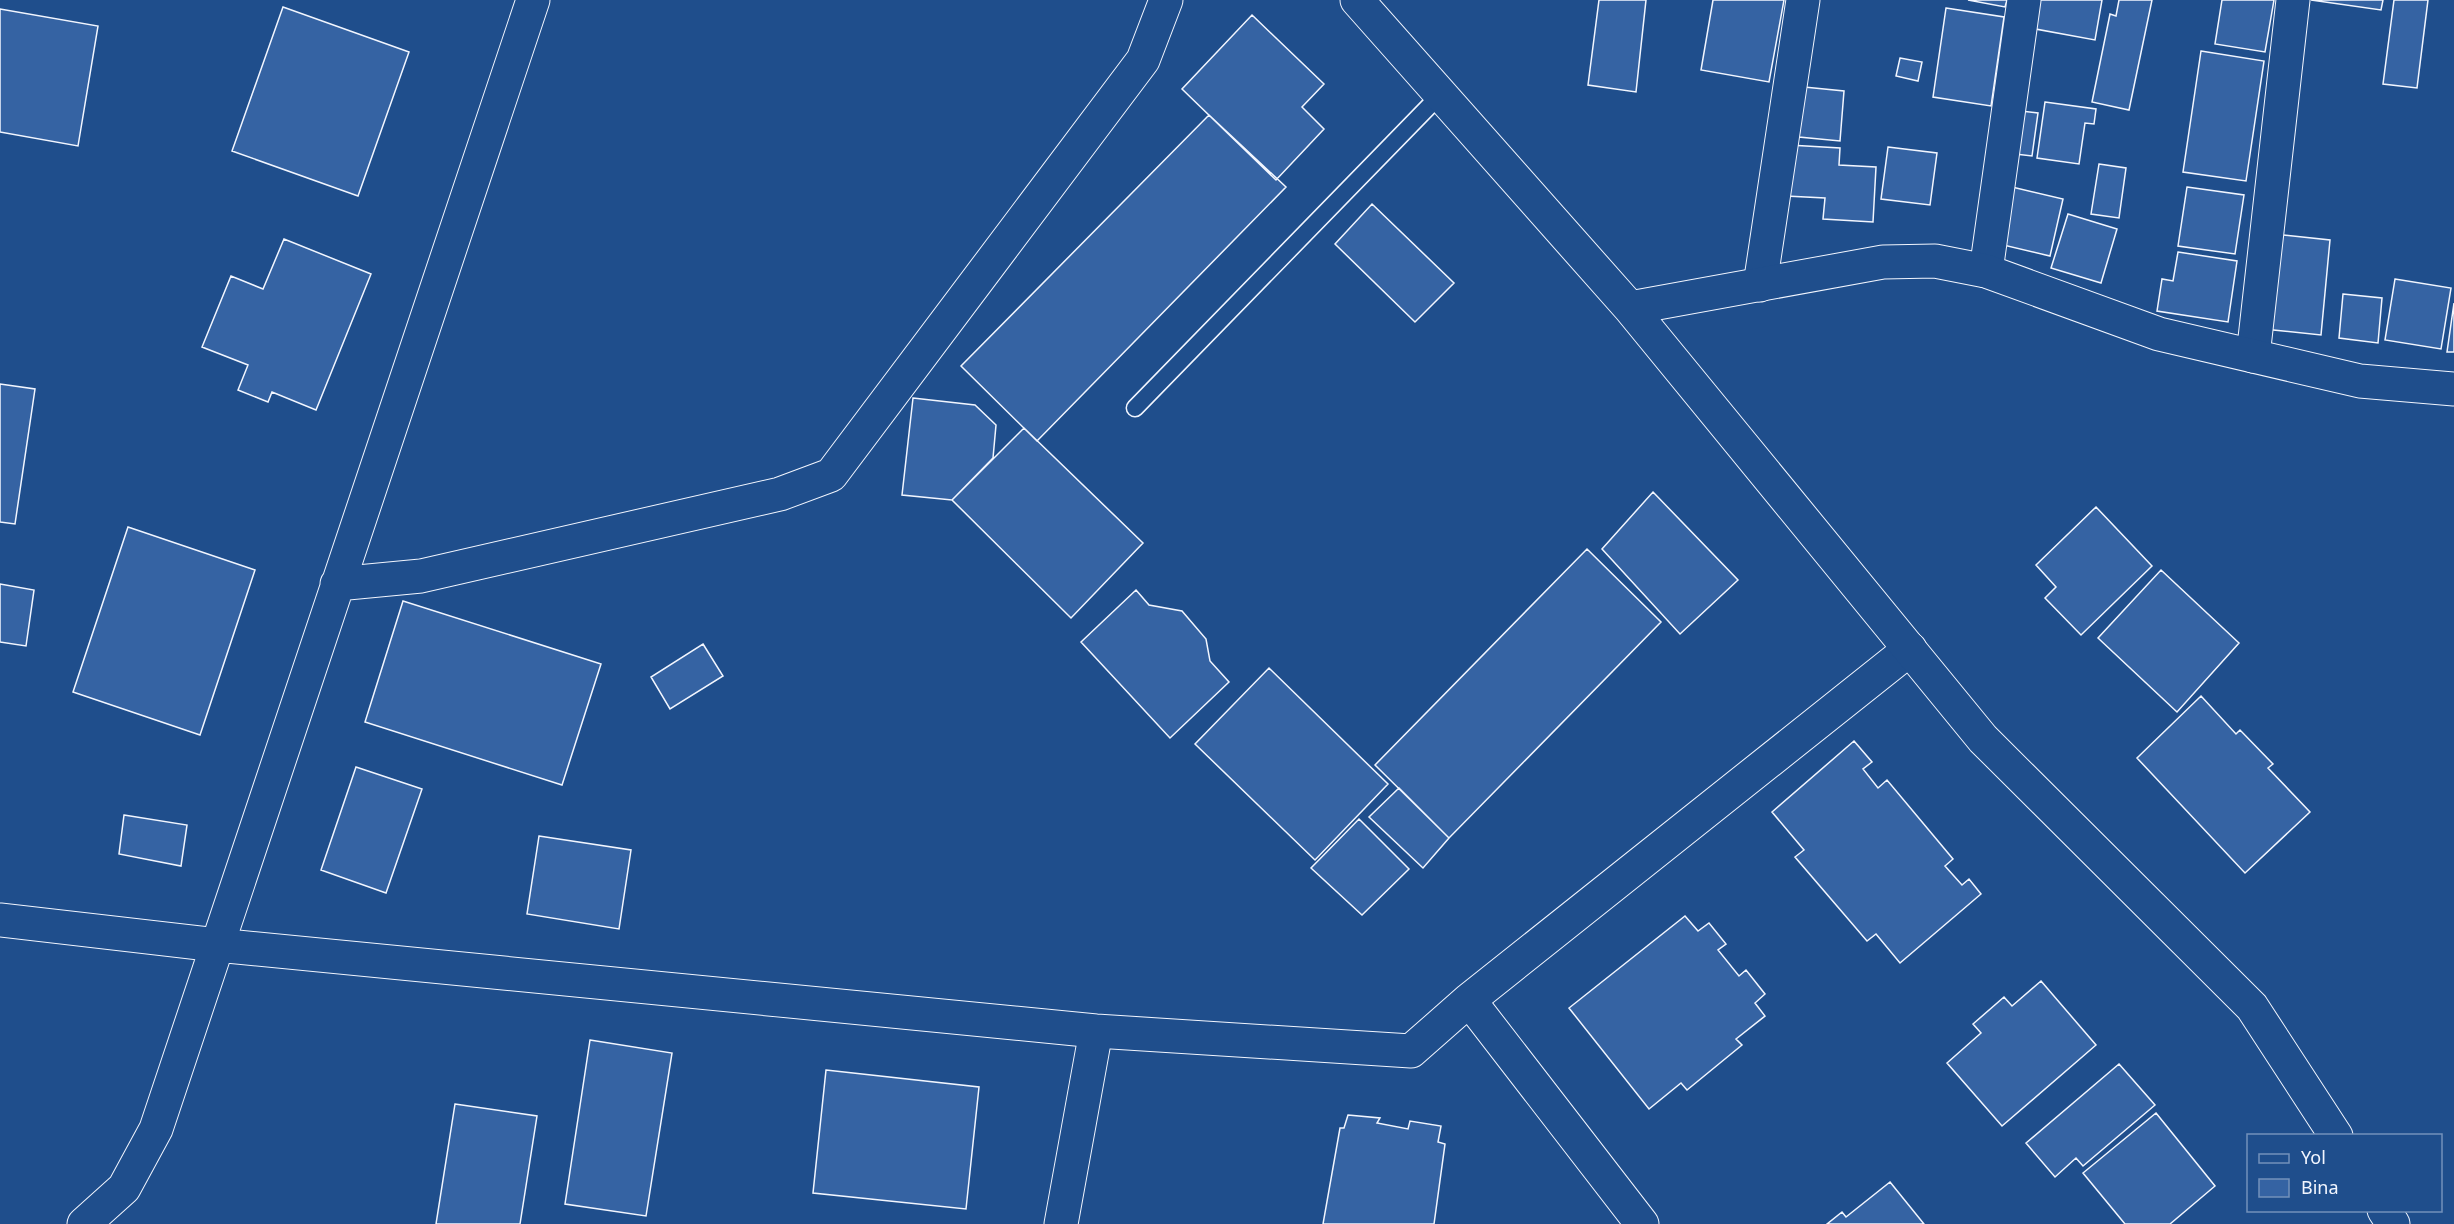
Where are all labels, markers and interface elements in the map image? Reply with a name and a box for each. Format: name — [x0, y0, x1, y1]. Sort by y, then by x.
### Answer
legend — [2247, 1134, 2442, 1212]
text: Yol — [2301, 1145, 2326, 1169]
text: Bina — [2301, 1175, 2339, 1199]

